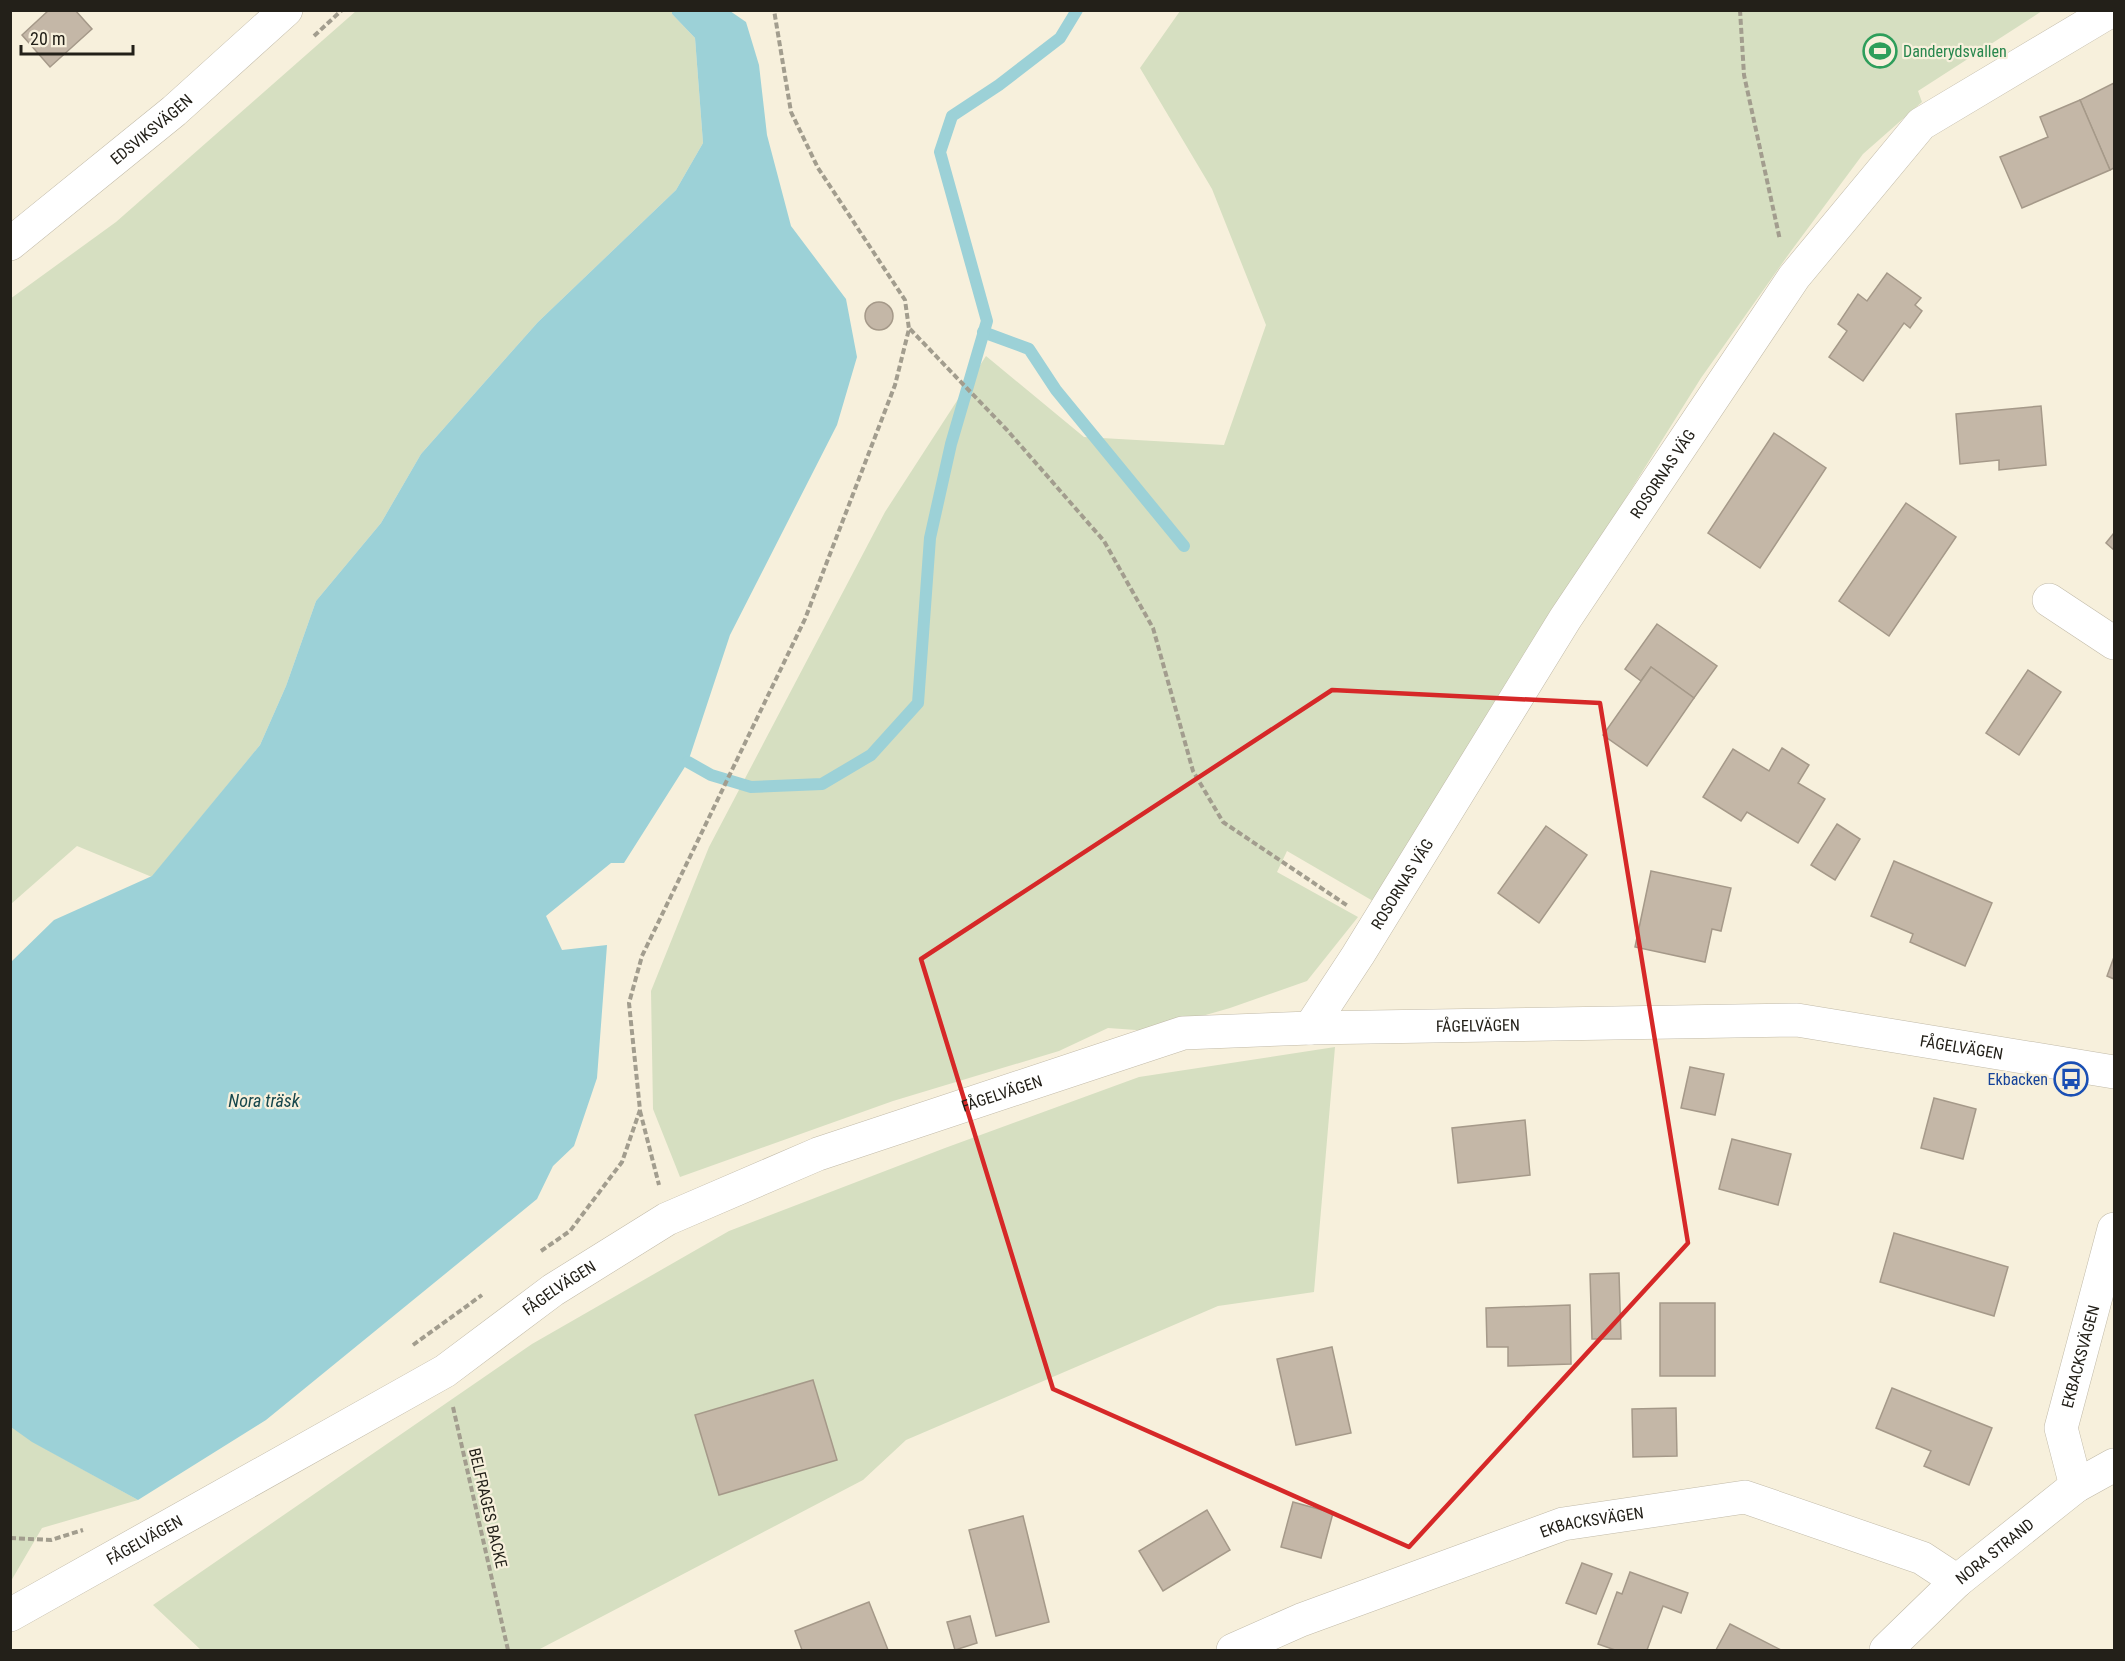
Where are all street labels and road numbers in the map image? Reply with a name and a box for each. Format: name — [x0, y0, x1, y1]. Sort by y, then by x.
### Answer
street label: EDSVIKSVÄGEN — [106, 90, 196, 168]
street label: ROSORNAS VÄG — [1626, 426, 1699, 522]
street label: ROSORNAS VÄG — [1367, 835, 1437, 933]
street label: FÅGELVÄGEN — [1436, 1015, 1520, 1035]
street label: FÅGELVÄGEN — [1919, 1031, 2005, 1063]
street label: FÅGELVÄGEN — [959, 1071, 1045, 1115]
street label: FÅGELVÄGEN — [519, 1256, 599, 1319]
street label: EKBACKSVÄGEN — [2057, 1303, 2103, 1410]
street label: BELFRAGES BACKE — [465, 1446, 511, 1570]
street label: EKBACKSVÄGEN — [1537, 1503, 1645, 1541]
street label: FÅGELVÄGEN — [103, 1511, 186, 1569]
street label: NORA STRAND — [1952, 1514, 2037, 1588]

